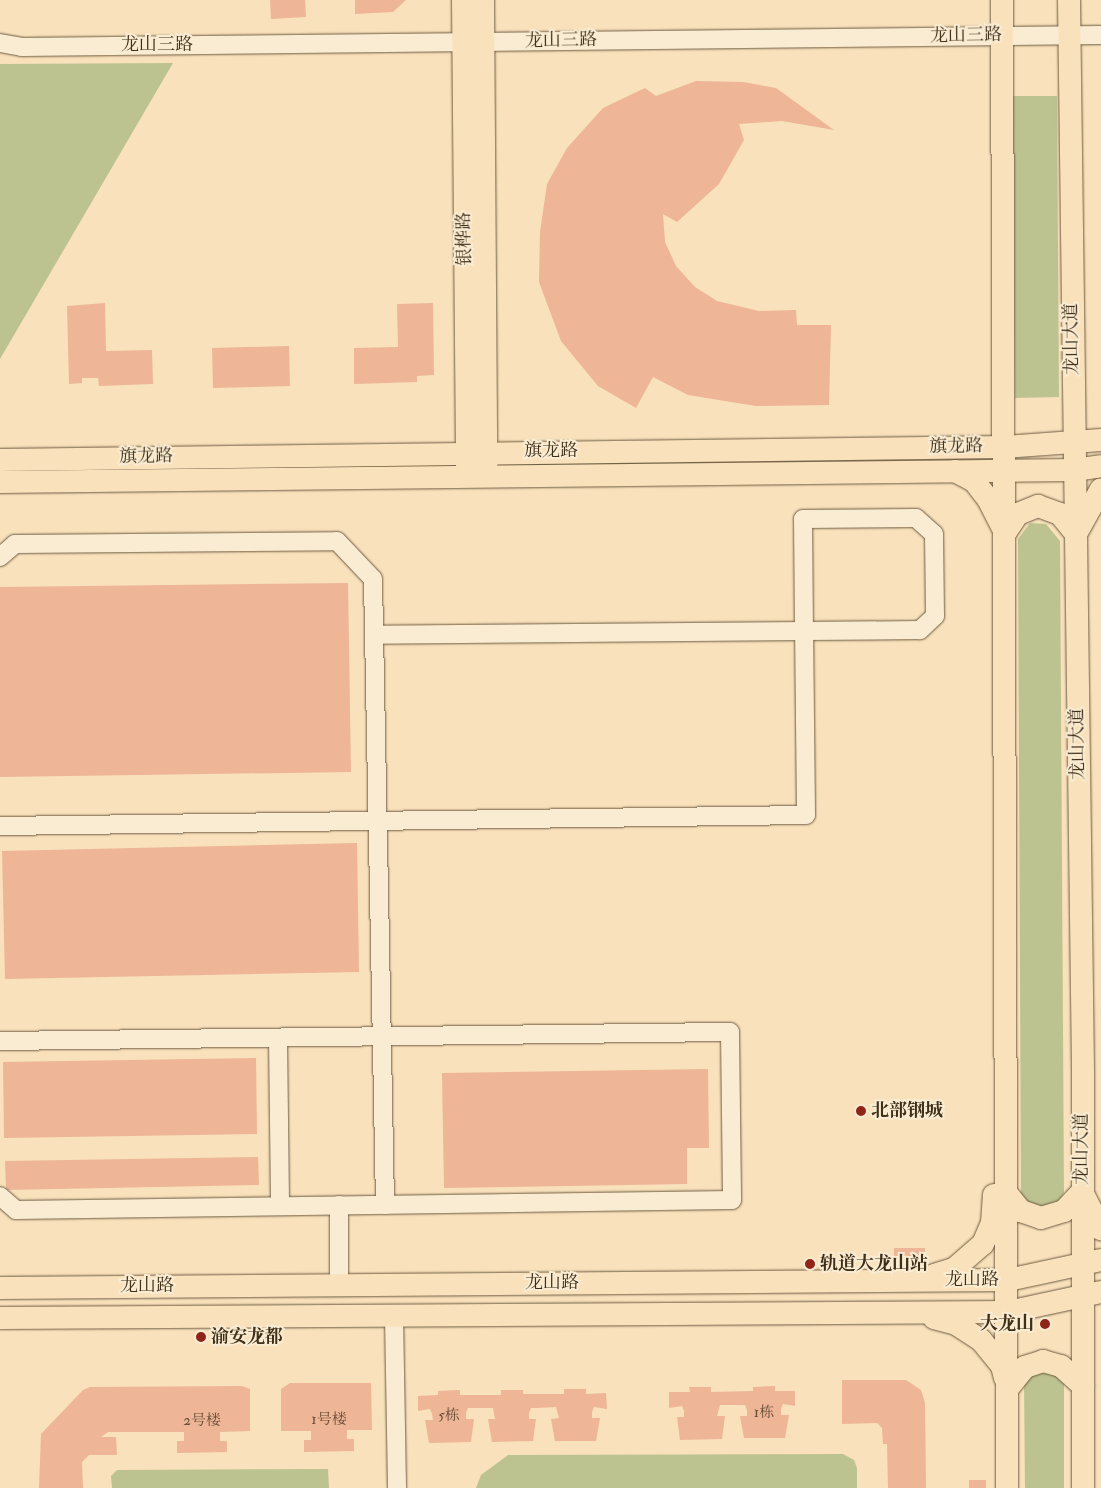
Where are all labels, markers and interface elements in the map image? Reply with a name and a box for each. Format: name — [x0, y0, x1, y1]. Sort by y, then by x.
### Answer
street label: 龙山三路 — [930, 25, 1002, 47]
street label: 龙山三路 — [525, 30, 597, 52]
street label: 龙山三路 — [121, 34, 193, 56]
street label: 银桦路 — [454, 212, 476, 266]
street label: 龙山大道 — [1061, 303, 1083, 375]
street label: 旗龙路 — [929, 436, 983, 458]
street label: 旗龙路 — [524, 440, 578, 462]
street label: 旗龙路 — [119, 446, 173, 468]
street label: 龙山大道 — [1067, 708, 1089, 780]
place label: 北部钢城 — [871, 1100, 943, 1122]
marker: 北部钢城 — [855, 1105, 867, 1117]
street label: 龙山大道 — [1071, 1113, 1093, 1185]
place label: 轨道大龙山站 — [820, 1253, 928, 1275]
marker: 轨道大龙山站 — [804, 1258, 816, 1270]
street label: 龙山路 — [945, 1269, 999, 1291]
street label: 龙山路 — [525, 1272, 579, 1294]
street label: 龙山路 — [120, 1275, 174, 1297]
place label: 大龙山 — [980, 1313, 1034, 1335]
marker: 大龙山 — [1038, 1317, 1052, 1331]
place label: 渝安龙都 — [211, 1326, 283, 1348]
marker: 渝安龙都 — [195, 1331, 207, 1343]
house number: 1栋 — [754, 1404, 774, 1422]
house number: 5栋 — [438, 1407, 460, 1425]
house number: 1号楼 — [311, 1411, 347, 1429]
house number: 2号楼 — [183, 1412, 221, 1430]

